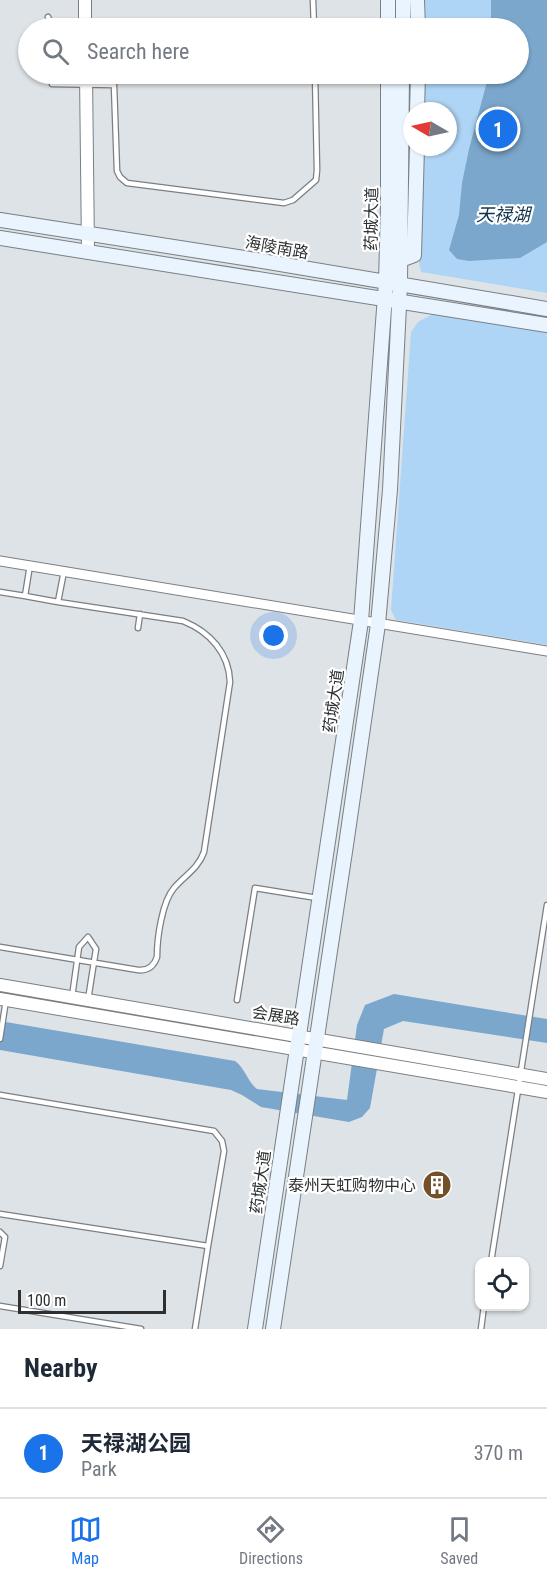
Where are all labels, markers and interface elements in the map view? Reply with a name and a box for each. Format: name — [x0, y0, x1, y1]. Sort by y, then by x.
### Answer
search box — [18, 18, 529, 84]
icon: search — [39, 35, 72, 68]
text: Search here — [87, 39, 189, 64]
north arrow — [403, 102, 457, 156]
pin: 1 — [478, 106, 518, 152]
street label: 药城大道 — [361, 187, 382, 251]
water label: 天禄湖 — [476, 204, 533, 225]
street label: 海陵南路 — [244, 233, 310, 262]
your location — [259, 621, 288, 650]
street label: 药城大道 — [320, 668, 347, 734]
street label: 会展路 — [251, 1002, 301, 1029]
street label: 药城大道 — [247, 1149, 274, 1215]
building icon: 泰州天虹购物中心 — [421, 1169, 453, 1201]
place label: 泰州天虹购物中心 — [288, 1176, 416, 1195]
map controls — [475, 1257, 529, 1311]
button: locate — [475, 1257, 529, 1311]
scale bar — [18, 1287, 166, 1314]
text: 100 m — [27, 1291, 66, 1310]
text: Nearby — [24, 1353, 98, 1383]
text: 天禄湖公园 — [81, 1431, 191, 1456]
text: 1 — [38, 1441, 49, 1465]
text: 370 m — [474, 1441, 523, 1465]
text: Park — [81, 1457, 117, 1481]
tab: Map — [69, 1513, 102, 1568]
tab: Directions — [239, 1513, 303, 1568]
tab: Saved — [440, 1513, 478, 1568]

